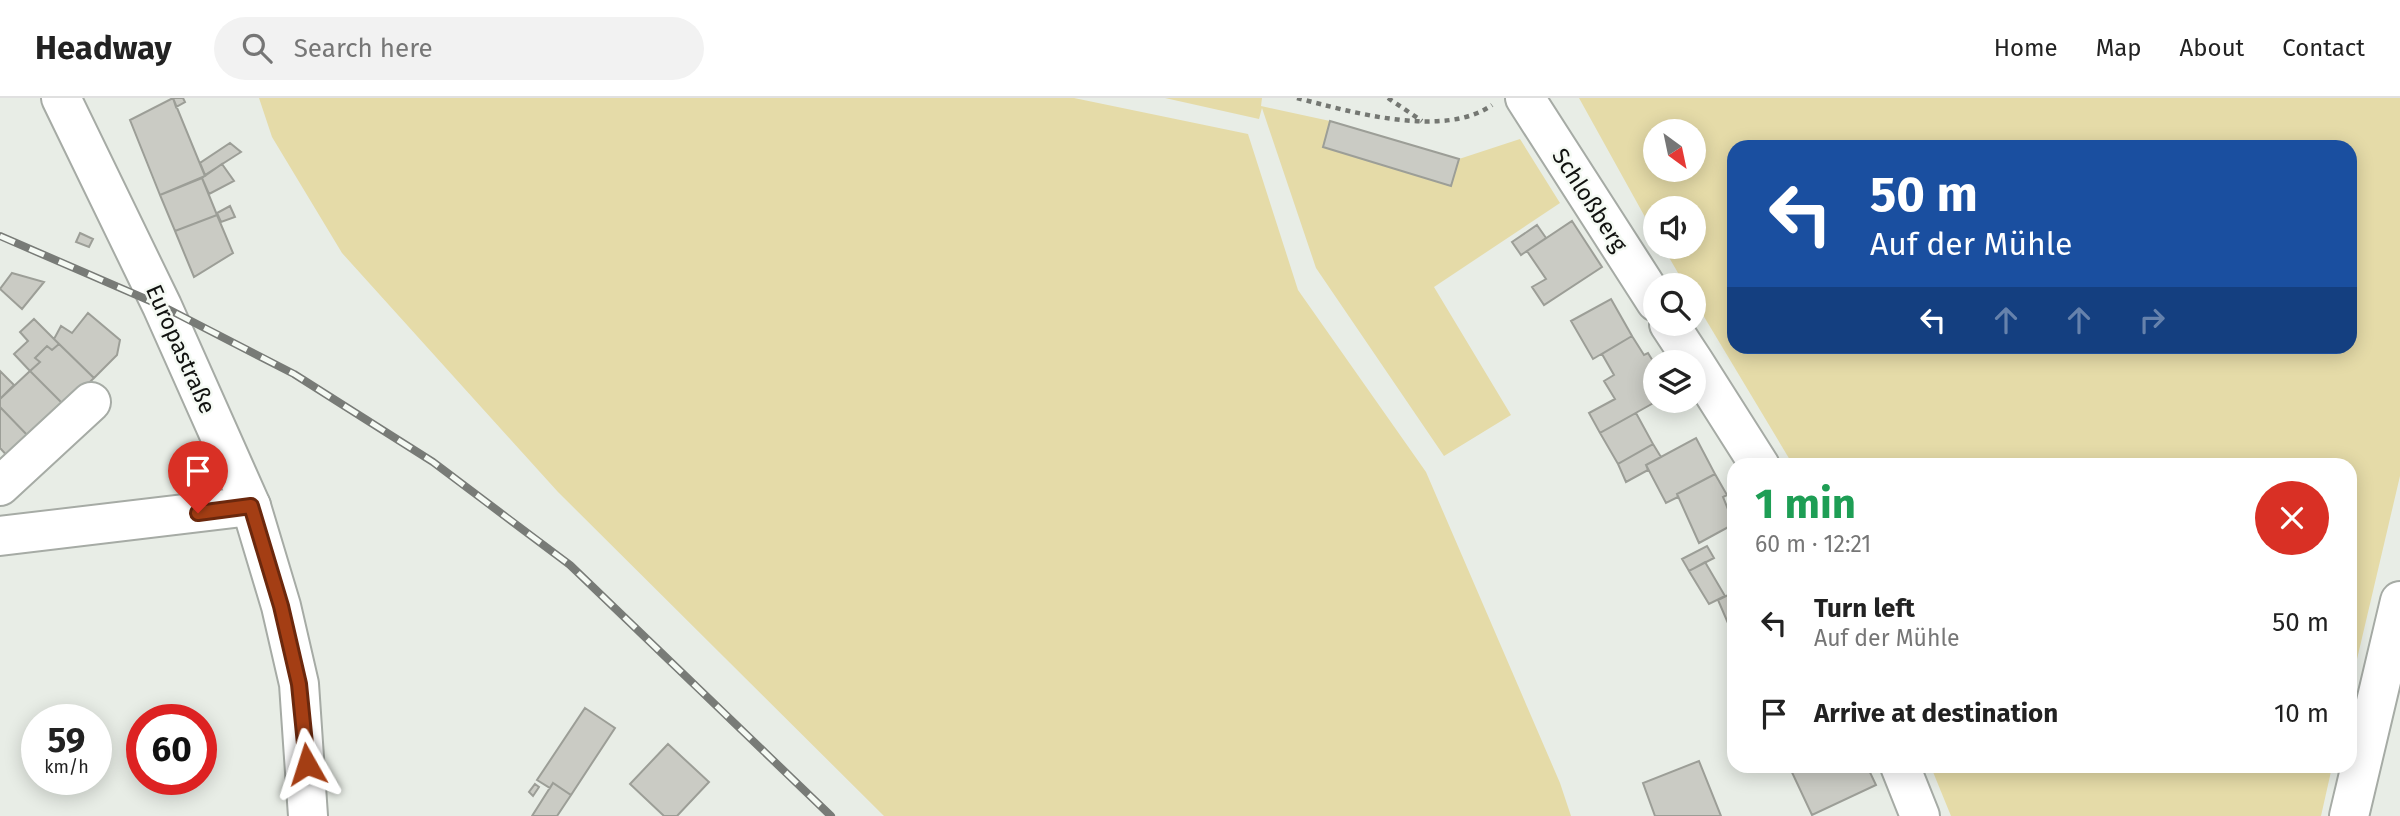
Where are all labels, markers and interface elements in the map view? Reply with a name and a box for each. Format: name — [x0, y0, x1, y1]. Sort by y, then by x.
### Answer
search box — [214, 17, 704, 80]
text: Headway — [35, 28, 172, 68]
icon: search — [238, 29, 276, 67]
text: Search here — [294, 33, 433, 64]
text: Home — [1994, 34, 2058, 62]
text: Map — [2096, 34, 2142, 62]
text: About — [2180, 34, 2244, 62]
text: Contact — [2282, 34, 2365, 62]
north arrow — [1643, 119, 1706, 182]
map controls — [1643, 119, 1706, 413]
street label: Schloßberg — [1546, 143, 1634, 257]
text: 50 m — [1870, 165, 1978, 224]
icon: left — [1755, 168, 1846, 259]
button: sound — [1643, 196, 1706, 259]
text: Auf der Mühle — [1870, 225, 2073, 263]
button: search — [1643, 273, 1706, 336]
street label: Europastraße — [140, 280, 222, 418]
icon: left — [1914, 301, 1952, 339]
icon: ahead — [1987, 301, 2025, 339]
icon: ahead — [2060, 301, 2098, 339]
icon: right — [2133, 301, 2171, 339]
button: layers — [1643, 350, 1706, 413]
pin — [168, 441, 228, 513]
icon: arrive — [179, 452, 217, 490]
text: 1 min — [1755, 479, 1856, 529]
button: close — [2255, 481, 2329, 555]
text: 60 m · 12:21 — [1755, 530, 1871, 558]
text: Turn left — [1814, 593, 1915, 624]
icon: left — [1755, 604, 1793, 642]
text: 50 m — [2272, 607, 2329, 638]
text: Auf der Mühle — [1814, 624, 1960, 652]
icon: arrive — [1755, 695, 1793, 733]
text: Arrive at destination — [1814, 698, 2058, 729]
text: 10 m — [2274, 698, 2329, 729]
speed limit sign: 60 — [126, 704, 217, 795]
text: 59 — [48, 719, 85, 761]
position arrow — [270, 727, 344, 801]
text: km/h — [44, 756, 89, 778]

